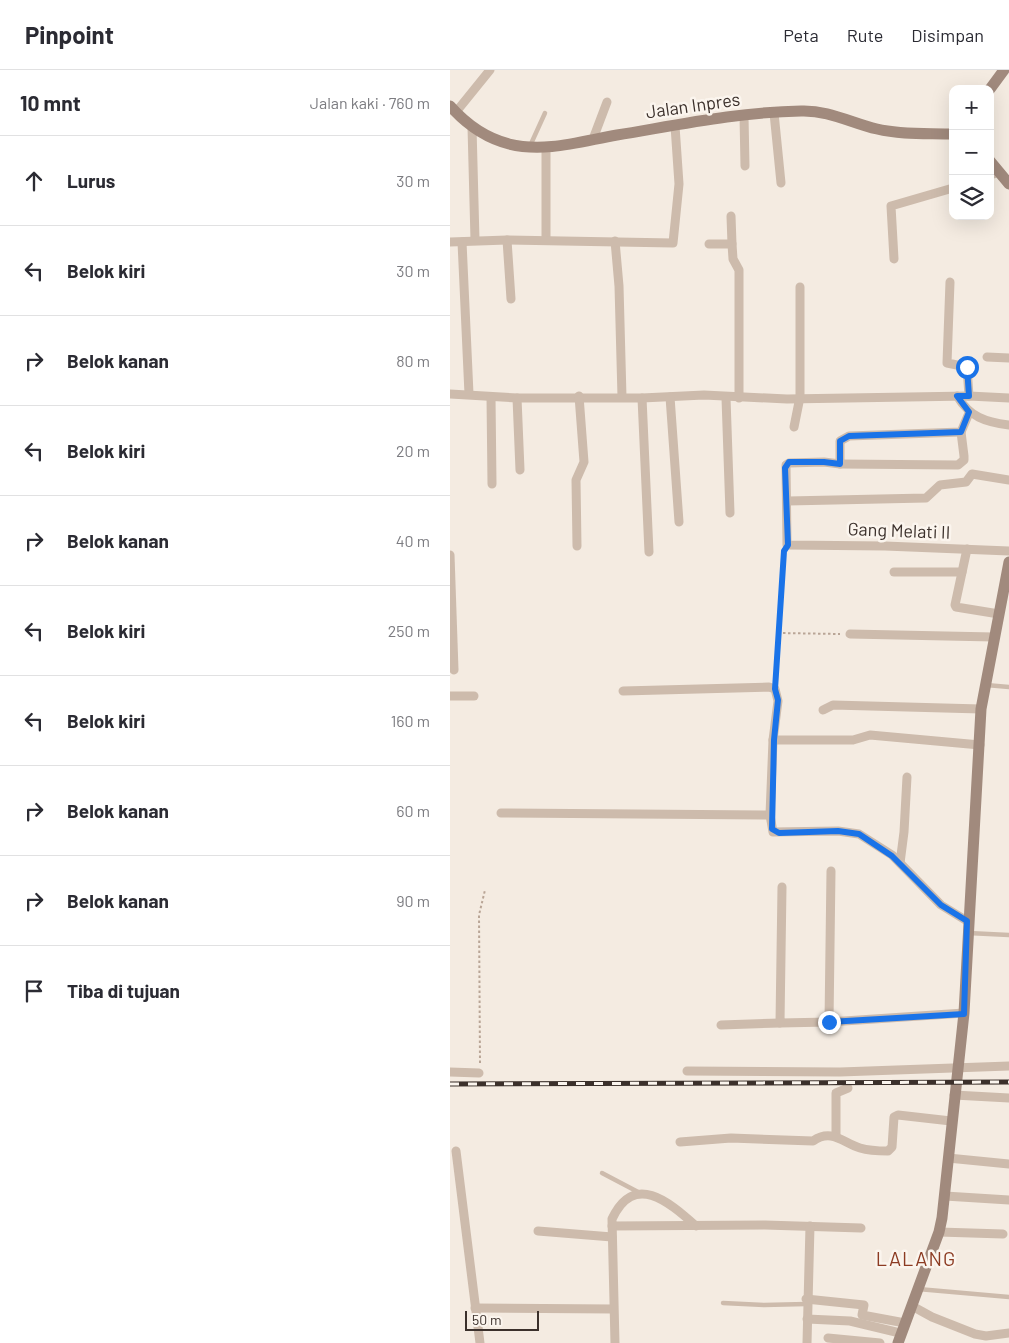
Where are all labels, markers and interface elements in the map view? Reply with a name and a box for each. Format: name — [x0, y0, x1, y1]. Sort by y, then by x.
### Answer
text: Pinpoint — [25, 20, 114, 49]
text: Peta — [783, 24, 819, 46]
text: Rute — [847, 24, 883, 46]
text: Disimpan — [911, 24, 984, 46]
map controls — [949, 85, 994, 220]
button: + — [949, 85, 994, 130]
street label: Jalan Inpres — [644, 88, 741, 123]
text: 10 mnt — [20, 90, 81, 115]
text: Jalan kaki · 760 m — [310, 93, 430, 112]
button: − — [949, 130, 994, 175]
icon: ahead — [20, 167, 48, 195]
text: Lurus — [67, 169, 115, 192]
text: 30 m — [396, 171, 430, 190]
button: layers — [949, 175, 994, 220]
icon: left — [20, 257, 48, 285]
text: Belok kiri — [67, 259, 145, 282]
text: 30 m — [396, 261, 430, 280]
icon: right — [20, 347, 48, 375]
text: Belok kanan — [67, 349, 169, 372]
text: 80 m — [396, 351, 430, 370]
route start — [956, 356, 979, 379]
icon: left — [20, 437, 48, 465]
text: Belok kiri — [67, 439, 145, 462]
text: 20 m — [396, 441, 430, 460]
street label: Gang Melati II — [847, 517, 951, 543]
icon: right — [20, 527, 48, 555]
text: Belok kanan — [67, 529, 169, 552]
text: 40 m — [396, 531, 430, 550]
icon: left — [20, 617, 48, 645]
text: Belok kiri — [67, 619, 145, 642]
text: 250 m — [388, 621, 430, 640]
icon: left — [20, 707, 48, 735]
text: Belok kiri — [67, 709, 145, 732]
text: 160 m — [391, 711, 430, 730]
icon: right — [20, 797, 48, 825]
text: Belok kanan — [67, 799, 169, 822]
text: 60 m — [396, 801, 430, 820]
icon: right — [20, 887, 48, 915]
text: Belok kanan — [67, 889, 169, 912]
text: 90 m — [396, 891, 430, 910]
icon: arrive — [20, 977, 48, 1005]
text: Tiba di tujuan — [67, 979, 180, 1002]
route end — [818, 1011, 841, 1034]
district label: LALANG — [876, 1246, 956, 1270]
scale bar — [465, 1308, 539, 1331]
text: 50 m — [472, 1311, 501, 1328]

